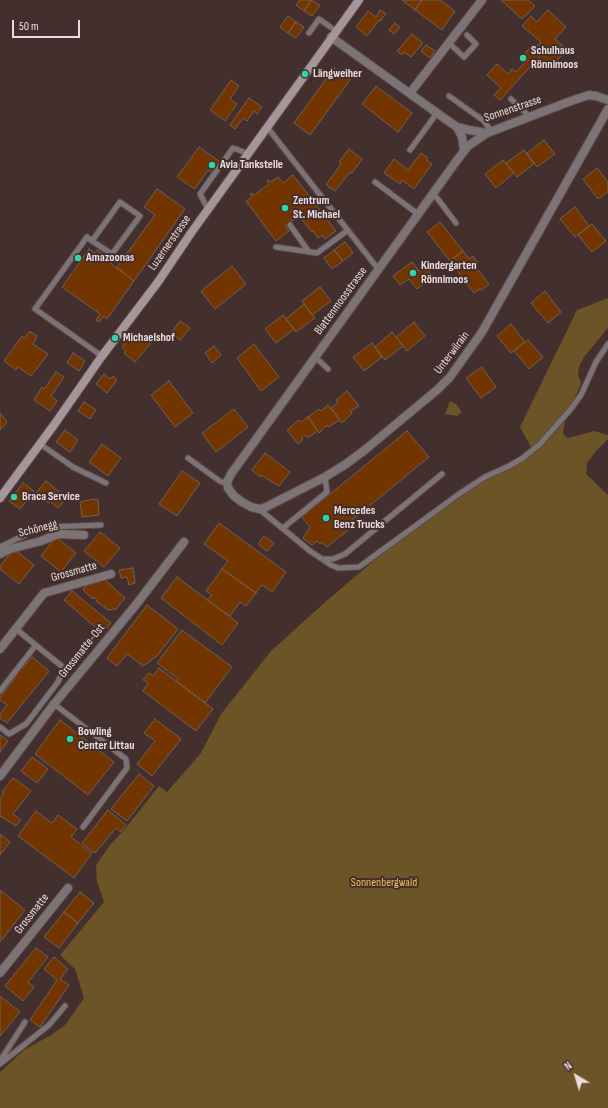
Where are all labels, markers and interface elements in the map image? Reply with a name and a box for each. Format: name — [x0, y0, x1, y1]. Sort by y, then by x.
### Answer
scale bar — [14, 12, 82, 38]
text: 50 m — [19, 19, 39, 34]
place label: Schulhaus Rönnimoos — [531, 44, 578, 72]
marker: Schulhaus Rönnimoos — [518, 53, 528, 63]
place label: Längweiher — [313, 67, 362, 81]
marker: Längweiher — [300, 69, 310, 79]
street label: Sonnenstrasse — [483, 93, 543, 125]
place label: Avia Tankstelle — [220, 158, 283, 172]
marker: Avia Tankstelle — [207, 160, 217, 170]
place label: Zentrum St. Michael — [293, 194, 340, 222]
marker: Zentrum St. Michael — [280, 203, 290, 213]
street label: Luzernerstrasse — [146, 213, 194, 273]
place label: Amazoonas — [86, 251, 134, 265]
marker: Amazoonas — [73, 253, 83, 263]
place label: Kindergarten Rönnimoos — [421, 259, 477, 287]
street label: Blattenmoosstrasse — [312, 264, 370, 338]
marker: Kindergarten Rönnimoos — [408, 268, 418, 278]
street label: Unterwilrain — [431, 329, 473, 377]
place label: Michaelshof — [123, 331, 175, 345]
marker: Michaelshof — [110, 333, 120, 343]
place label: Braca Service — [22, 490, 80, 504]
marker: Braca Service — [9, 492, 19, 502]
place label: Mercedes Benz Trucks — [334, 504, 385, 532]
marker: Mercedes Benz Trucks — [321, 513, 331, 523]
street label: Schönegg — [17, 517, 59, 541]
street label: Grossmatte — [49, 559, 99, 585]
street label: Grossmatte-Ost — [56, 621, 108, 681]
place label: Bowling Center Littau — [78, 725, 134, 753]
marker: Bowling Center Littau — [65, 734, 75, 744]
park label: Sonnenbergwald — [351, 876, 417, 890]
street label: Grossmatte — [12, 891, 52, 937]
north arrow — [556, 1056, 596, 1096]
text: N — [562, 1059, 575, 1073]

